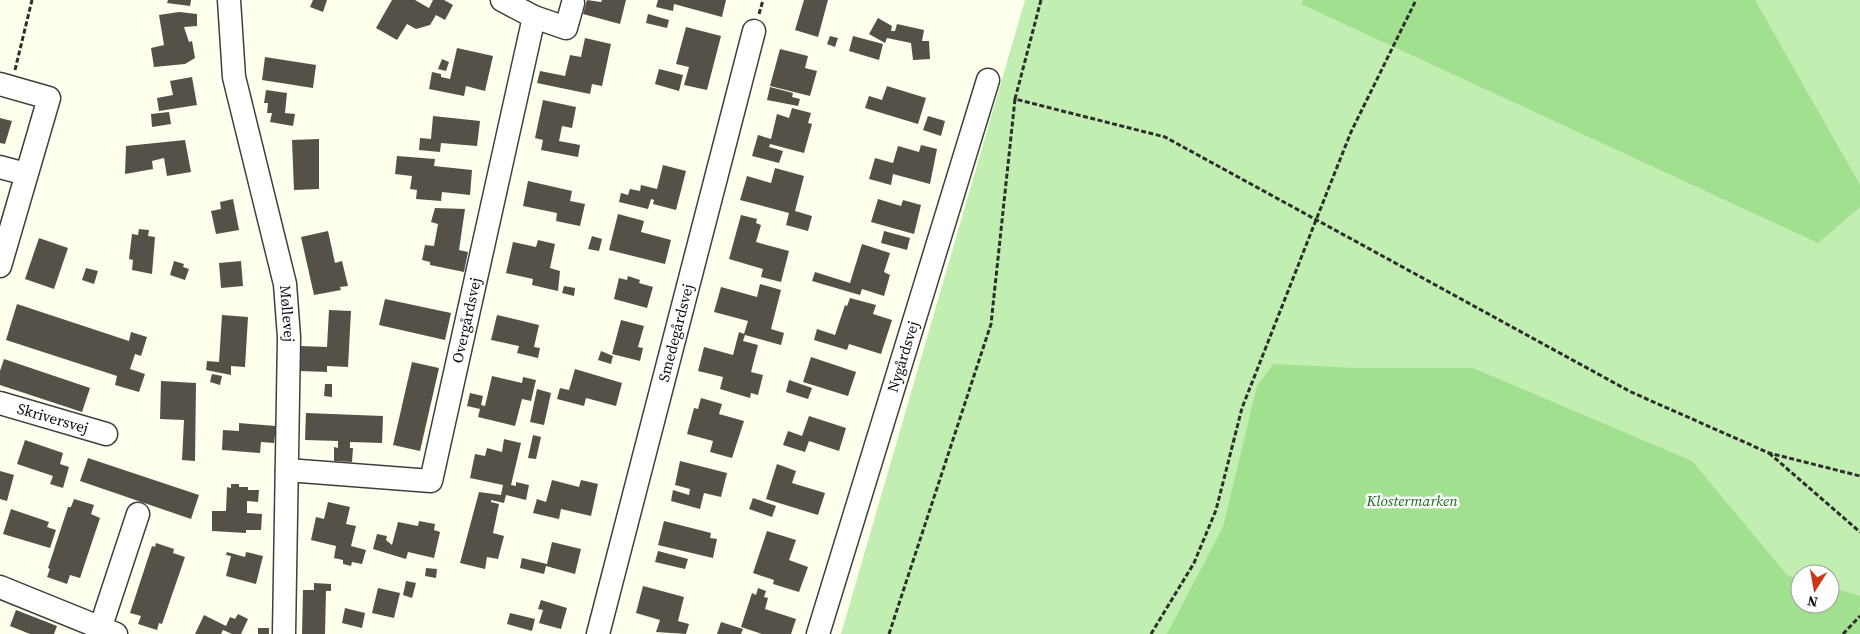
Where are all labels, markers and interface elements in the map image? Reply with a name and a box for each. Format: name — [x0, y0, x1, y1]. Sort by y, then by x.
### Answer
street label: Overgårdsvej — [446, 275, 486, 365]
street label: Smedegårdsvej — [653, 282, 698, 384]
street label: Møllevej — [275, 284, 300, 342]
street label: Nygårdsvej — [882, 318, 923, 395]
street label: Skriversvej — [15, 398, 91, 438]
park label: Klostermarken — [1365, 490, 1458, 511]
north arrow — [1790, 564, 1840, 614]
text: N — [1806, 591, 1819, 613]

